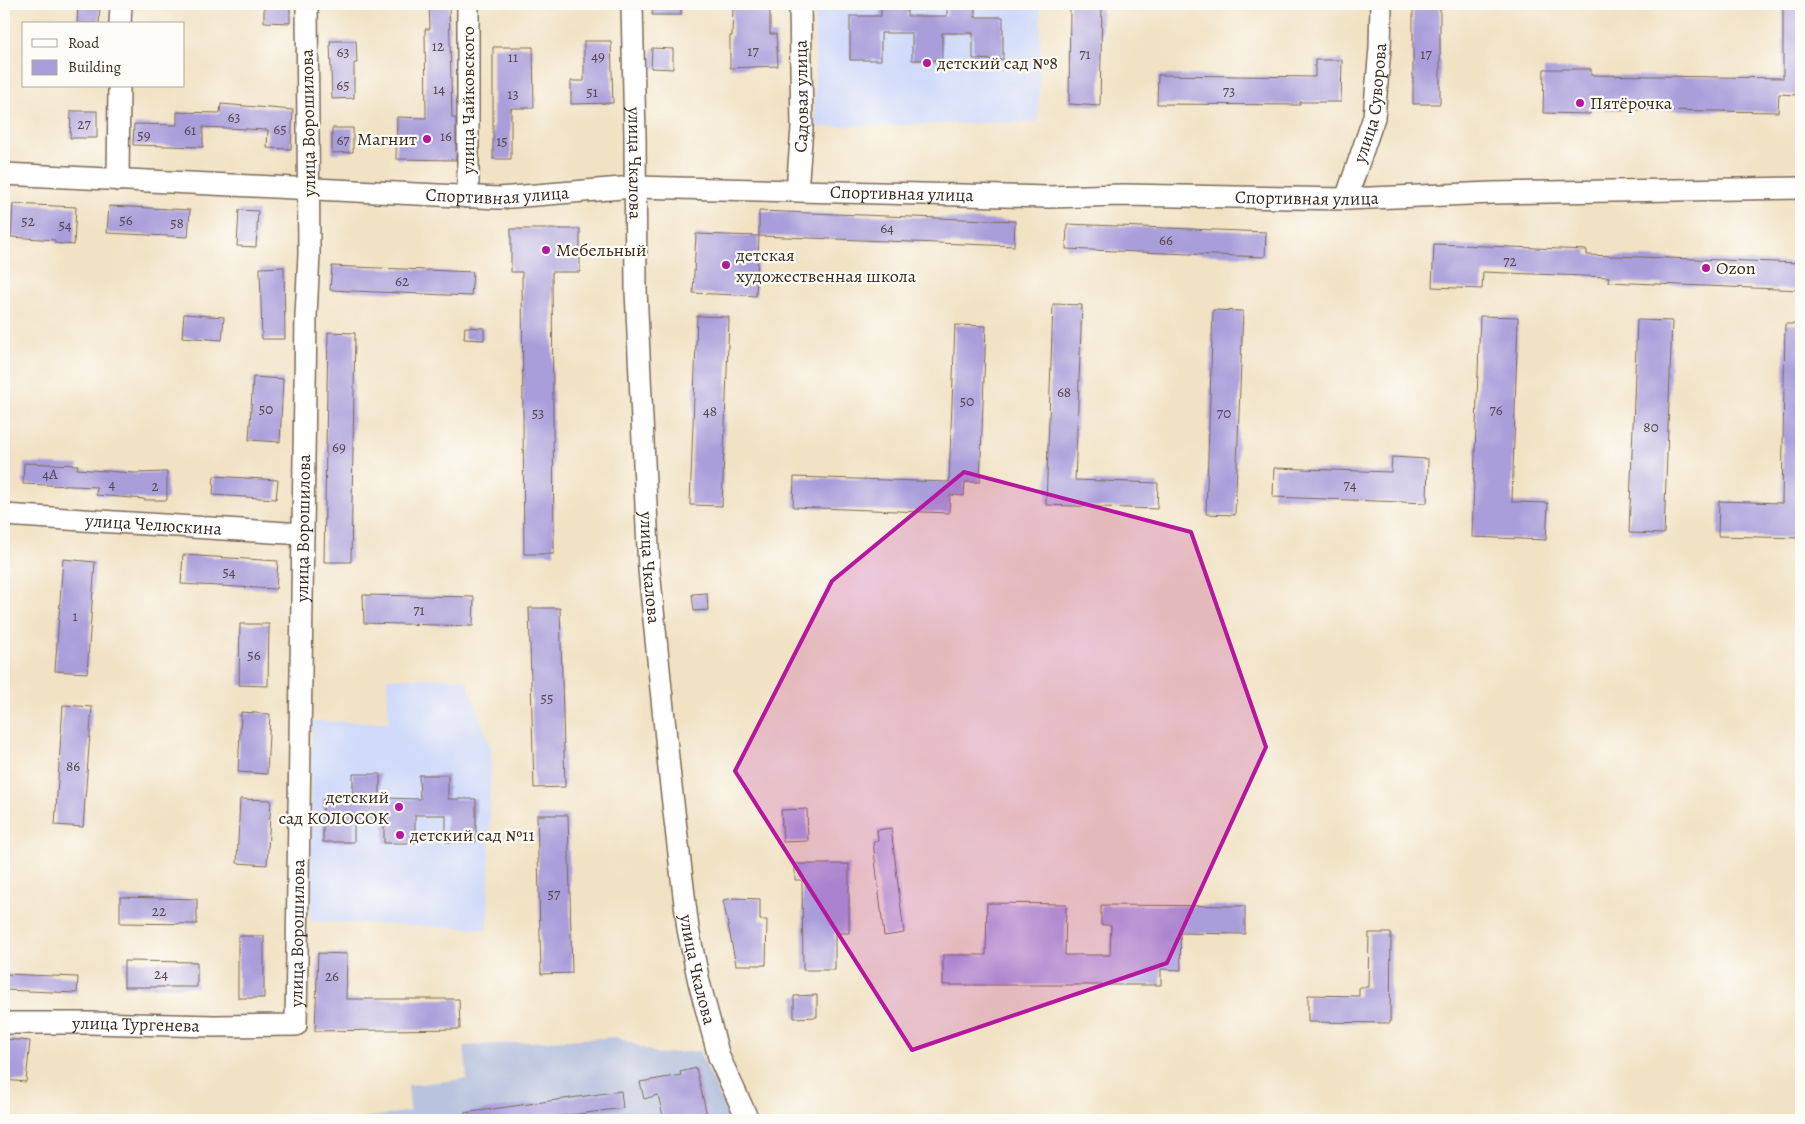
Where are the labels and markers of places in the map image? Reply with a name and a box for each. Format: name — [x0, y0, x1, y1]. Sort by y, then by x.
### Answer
place label: детский сад №8 — [936, 51, 1058, 75]
marker: детский сад №8 — [921, 57, 933, 69]
place label: Пятёрочка — [1590, 91, 1673, 115]
marker: Пятёрочка — [1574, 97, 1586, 109]
place label: Магнит — [357, 127, 417, 151]
marker: Магнит — [421, 133, 433, 145]
place label: Мебельный — [556, 238, 647, 262]
place label: детская художественная школа — [735, 243, 917, 288]
marker: Мебельный — [540, 244, 552, 256]
place label: Ozon — [1716, 256, 1756, 280]
marker: детская художественная школа — [720, 259, 732, 271]
marker: Ozon — [1700, 262, 1712, 274]
place label: детский сад КОЛОСОК — [278, 785, 390, 830]
marker: детский сад КОЛОСОК — [393, 801, 405, 813]
place label: детский сад №11 — [409, 823, 535, 847]
marker: детский сад №11 — [394, 829, 406, 841]

